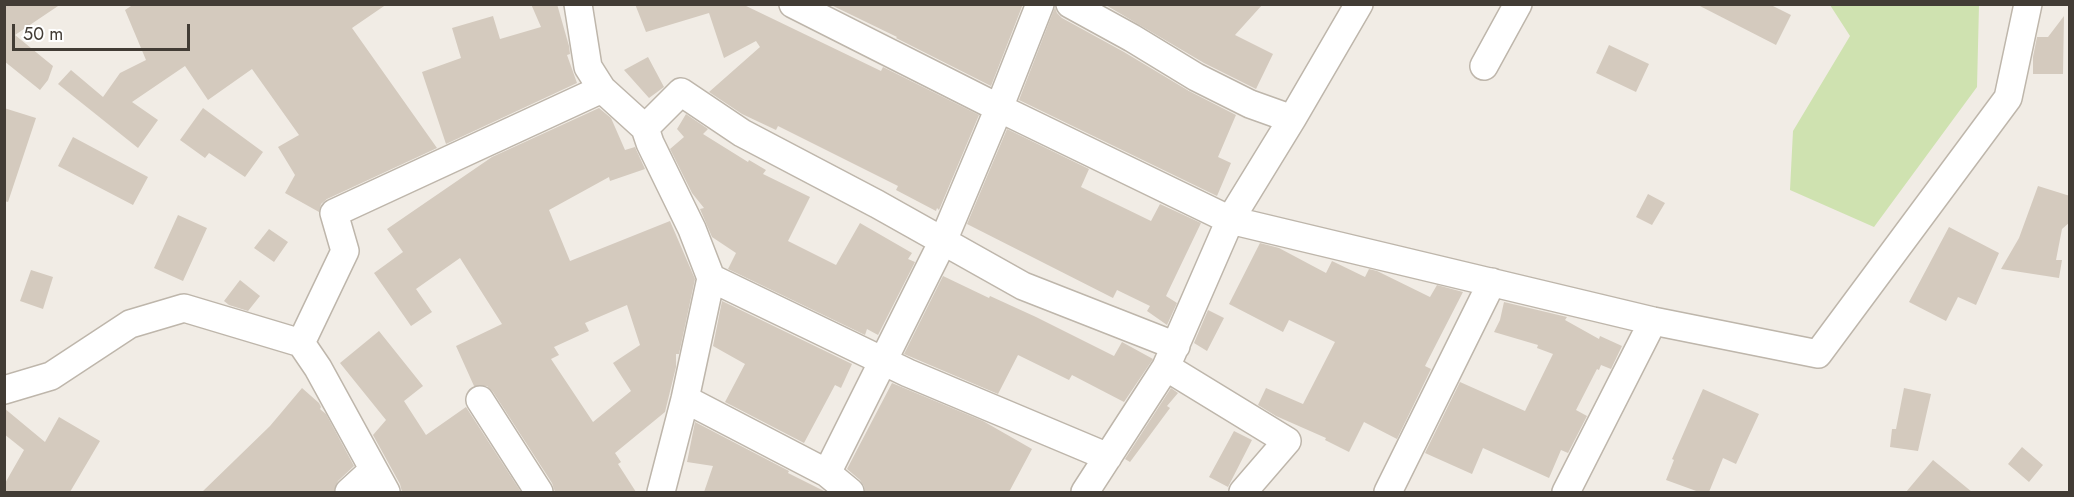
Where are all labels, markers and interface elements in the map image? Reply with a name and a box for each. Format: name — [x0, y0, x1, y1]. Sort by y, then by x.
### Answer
scale bar — [15, 12, 194, 50]
text: 50 m — [23, 21, 63, 47]

